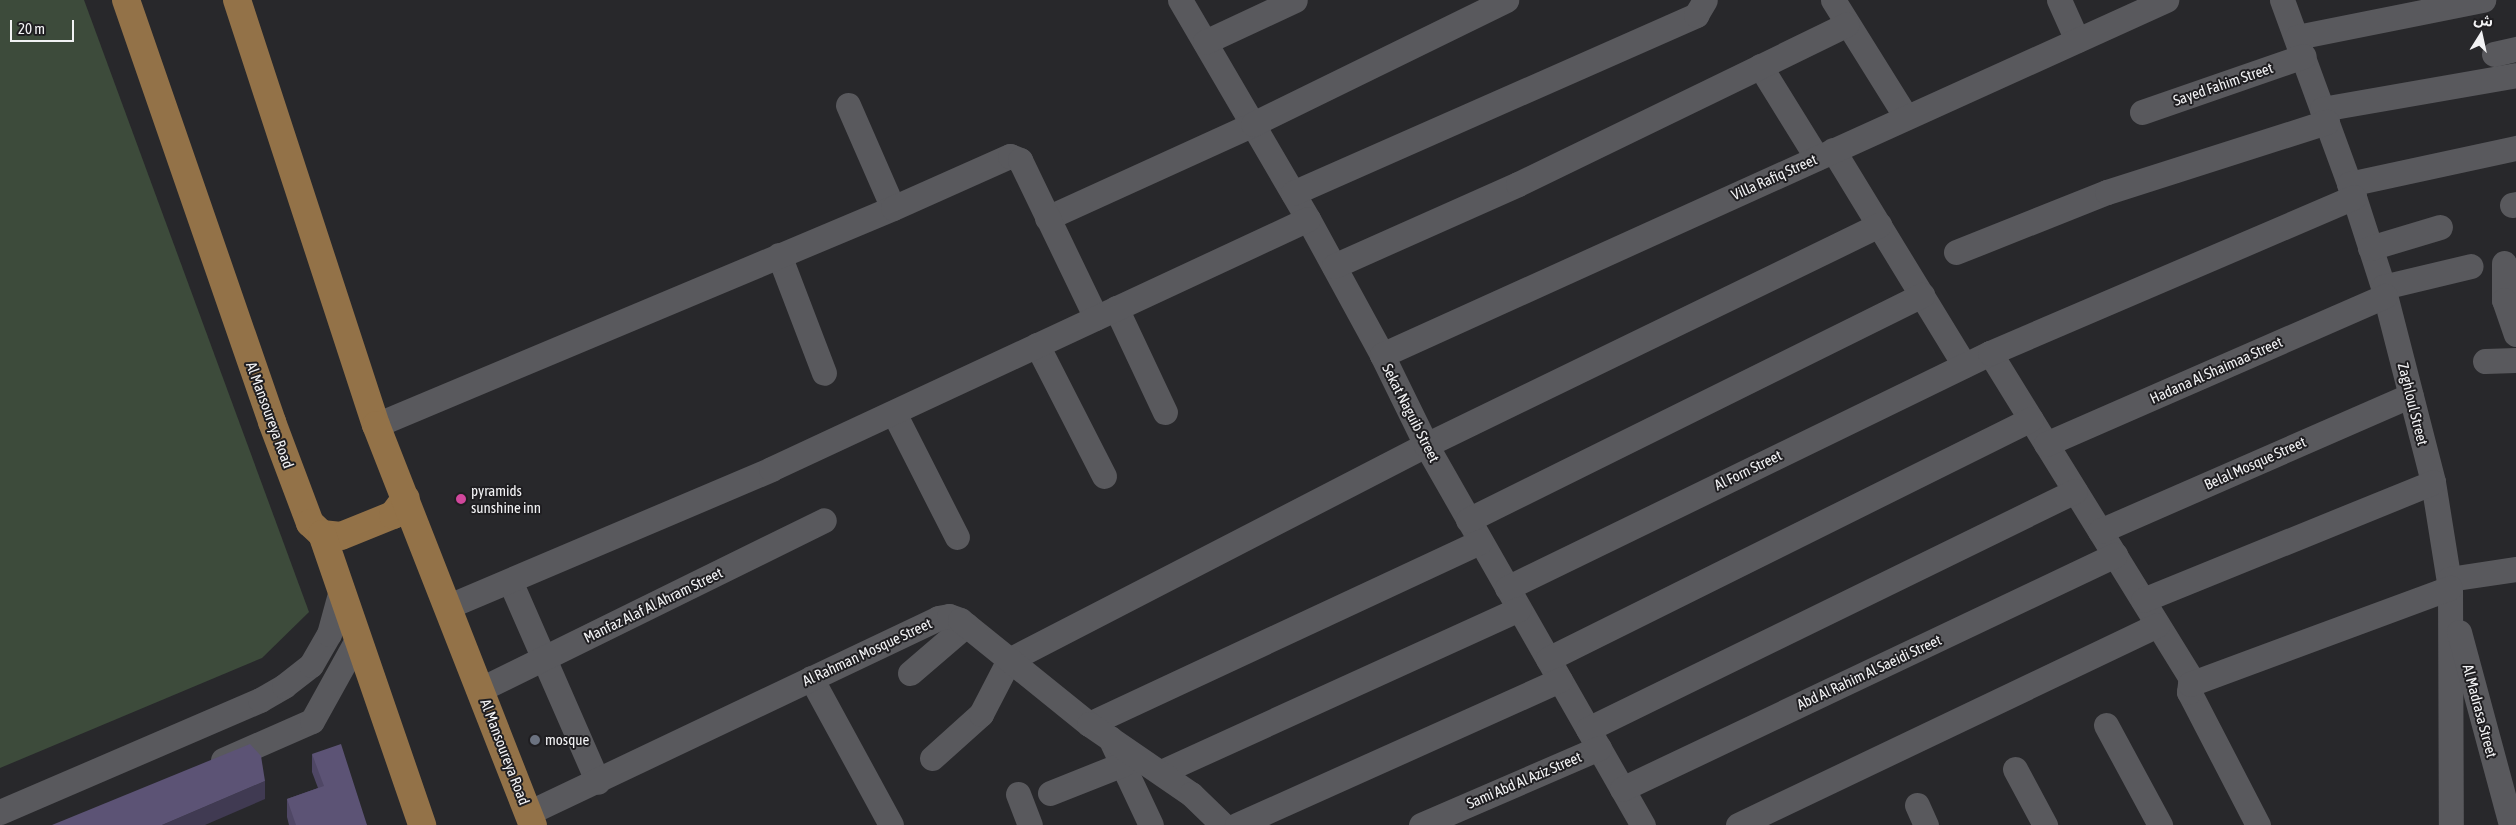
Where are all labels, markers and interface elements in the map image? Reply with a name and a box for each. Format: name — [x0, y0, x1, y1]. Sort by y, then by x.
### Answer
scale bar — [12, 10, 76, 42]
north arrow — [2456, 10, 2506, 60]
text: ش — [2473, 11, 2494, 30]
text: 20 m — [18, 20, 45, 37]
street label: Sayed Fahim Street — [2171, 58, 2275, 110]
street label: Villa Rafiq Street — [1728, 150, 1820, 204]
street label: Hadana Al Shaimaa Street — [2147, 333, 2285, 407]
street label: Al Mansoureya Road — [242, 359, 298, 471]
street label: Sekat Naguib Street — [1378, 361, 1444, 465]
street label: Zaghloul Street — [2394, 361, 2432, 447]
street label: Belal Mosque Street — [2201, 433, 2309, 493]
street label: Al Forn Street — [1711, 446, 1785, 494]
place label: pyramids sunshine inn — [471, 481, 541, 516]
marker: pyramids sunshine inn — [455, 493, 467, 505]
street label: Manfaz Alaf Al Ahram Street — [581, 564, 725, 646]
street label: Al Rahman Mosque Street — [799, 614, 935, 690]
street label: Abd Al Rahim Al Saeidi Street — [1794, 631, 1944, 713]
street label: Al Madrasa Street — [2459, 662, 2501, 760]
street label: Al Mansoureya Road — [477, 696, 533, 808]
place label: mosque — [545, 731, 589, 749]
marker: mosque — [529, 734, 541, 746]
street label: Sami Abd Al Aziz Street — [1464, 748, 1584, 812]

